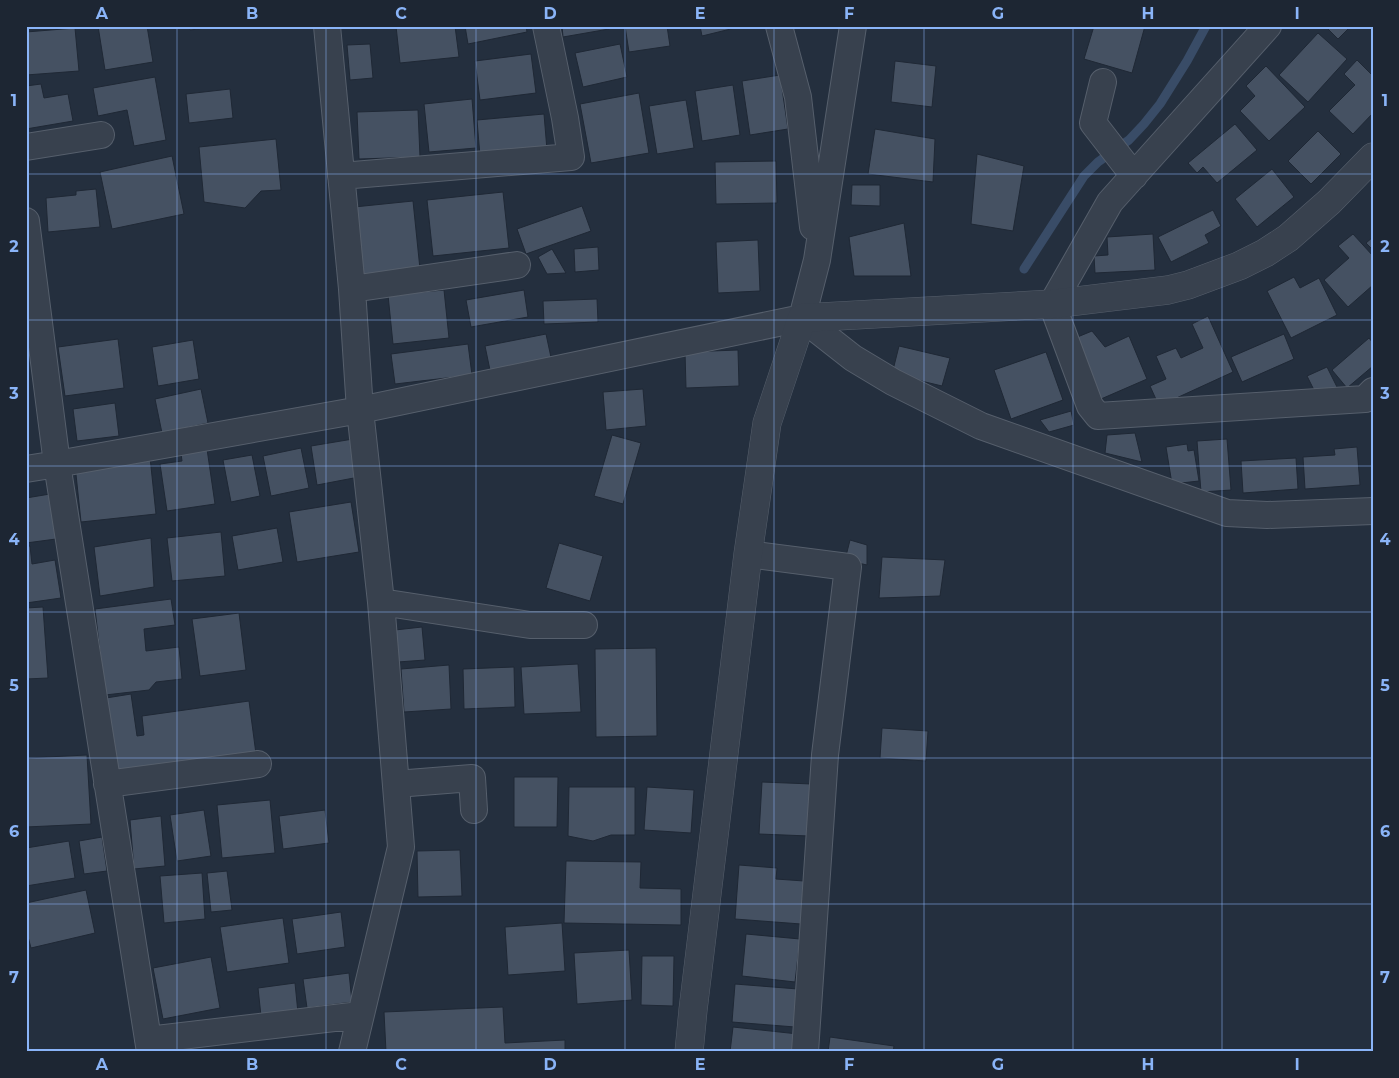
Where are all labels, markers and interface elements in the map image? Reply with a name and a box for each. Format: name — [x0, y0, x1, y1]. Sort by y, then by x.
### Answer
text: A — [95, 4, 109, 23]
text: B — [246, 4, 258, 23]
text: C — [395, 4, 407, 23]
text: D — [543, 4, 557, 23]
text: E — [695, 4, 705, 23]
text: F — [844, 4, 854, 23]
text: G — [992, 4, 1004, 23]
text: H — [1142, 4, 1154, 23]
text: I — [1294, 4, 1300, 23]
text: 1 — [11, 91, 17, 110]
text: 1 — [1382, 91, 1388, 110]
text: 2 — [9, 237, 19, 256]
text: 2 — [1380, 237, 1390, 256]
text: 3 — [8, 384, 19, 403]
text: 3 — [1379, 384, 1390, 403]
text: 4 — [8, 530, 20, 549]
text: 4 — [1379, 530, 1391, 549]
text: 5 — [9, 676, 19, 695]
text: 5 — [1380, 676, 1390, 695]
text: 6 — [9, 822, 19, 841]
text: 6 — [1380, 822, 1390, 841]
text: 7 — [9, 968, 19, 987]
text: 7 — [1380, 968, 1390, 987]
text: A — [95, 1055, 109, 1074]
text: B — [246, 1055, 258, 1074]
text: C — [395, 1055, 407, 1074]
text: D — [543, 1055, 557, 1074]
text: E — [695, 1055, 705, 1074]
text: F — [844, 1055, 854, 1074]
text: G — [992, 1055, 1004, 1074]
text: H — [1142, 1055, 1154, 1074]
text: I — [1294, 1055, 1300, 1074]

